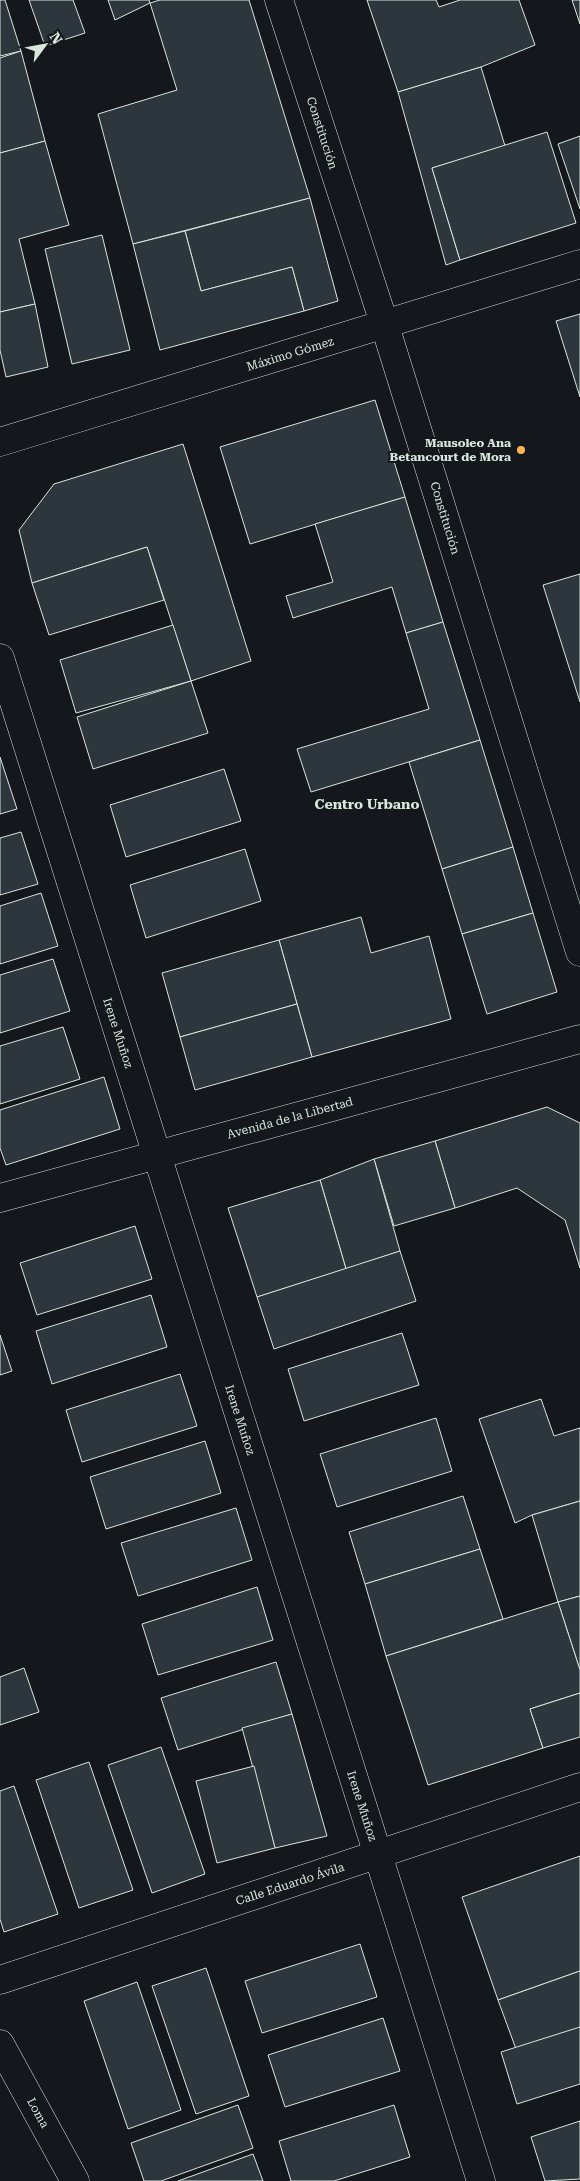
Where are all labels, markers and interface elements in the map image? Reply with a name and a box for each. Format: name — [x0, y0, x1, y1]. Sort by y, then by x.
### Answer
north arrow — [20, 20, 70, 70]
text: N — [46, 29, 66, 47]
street label: Constitución — [304, 95, 340, 171]
street label: Máximo Gómez — [245, 334, 335, 374]
place label: Mausoleo Ana Betancourt de Mora — [390, 436, 511, 464]
marker: Mausoleo Ana Betancourt de Mora — [515, 444, 527, 456]
street label: Constitución — [427, 480, 463, 556]
district label: Centro Urbano — [315, 796, 419, 812]
street label: Irene Muñoz — [100, 996, 136, 1070]
street label: Avenida de la Libertad — [225, 1094, 355, 1142]
street label: Irene Muñoz — [222, 1383, 258, 1457]
street label: Irene Muñoz — [344, 1769, 380, 1843]
street label: Calle Eduardo Ávila — [234, 1860, 347, 1908]
street label: Loma — [24, 2095, 52, 2131]

